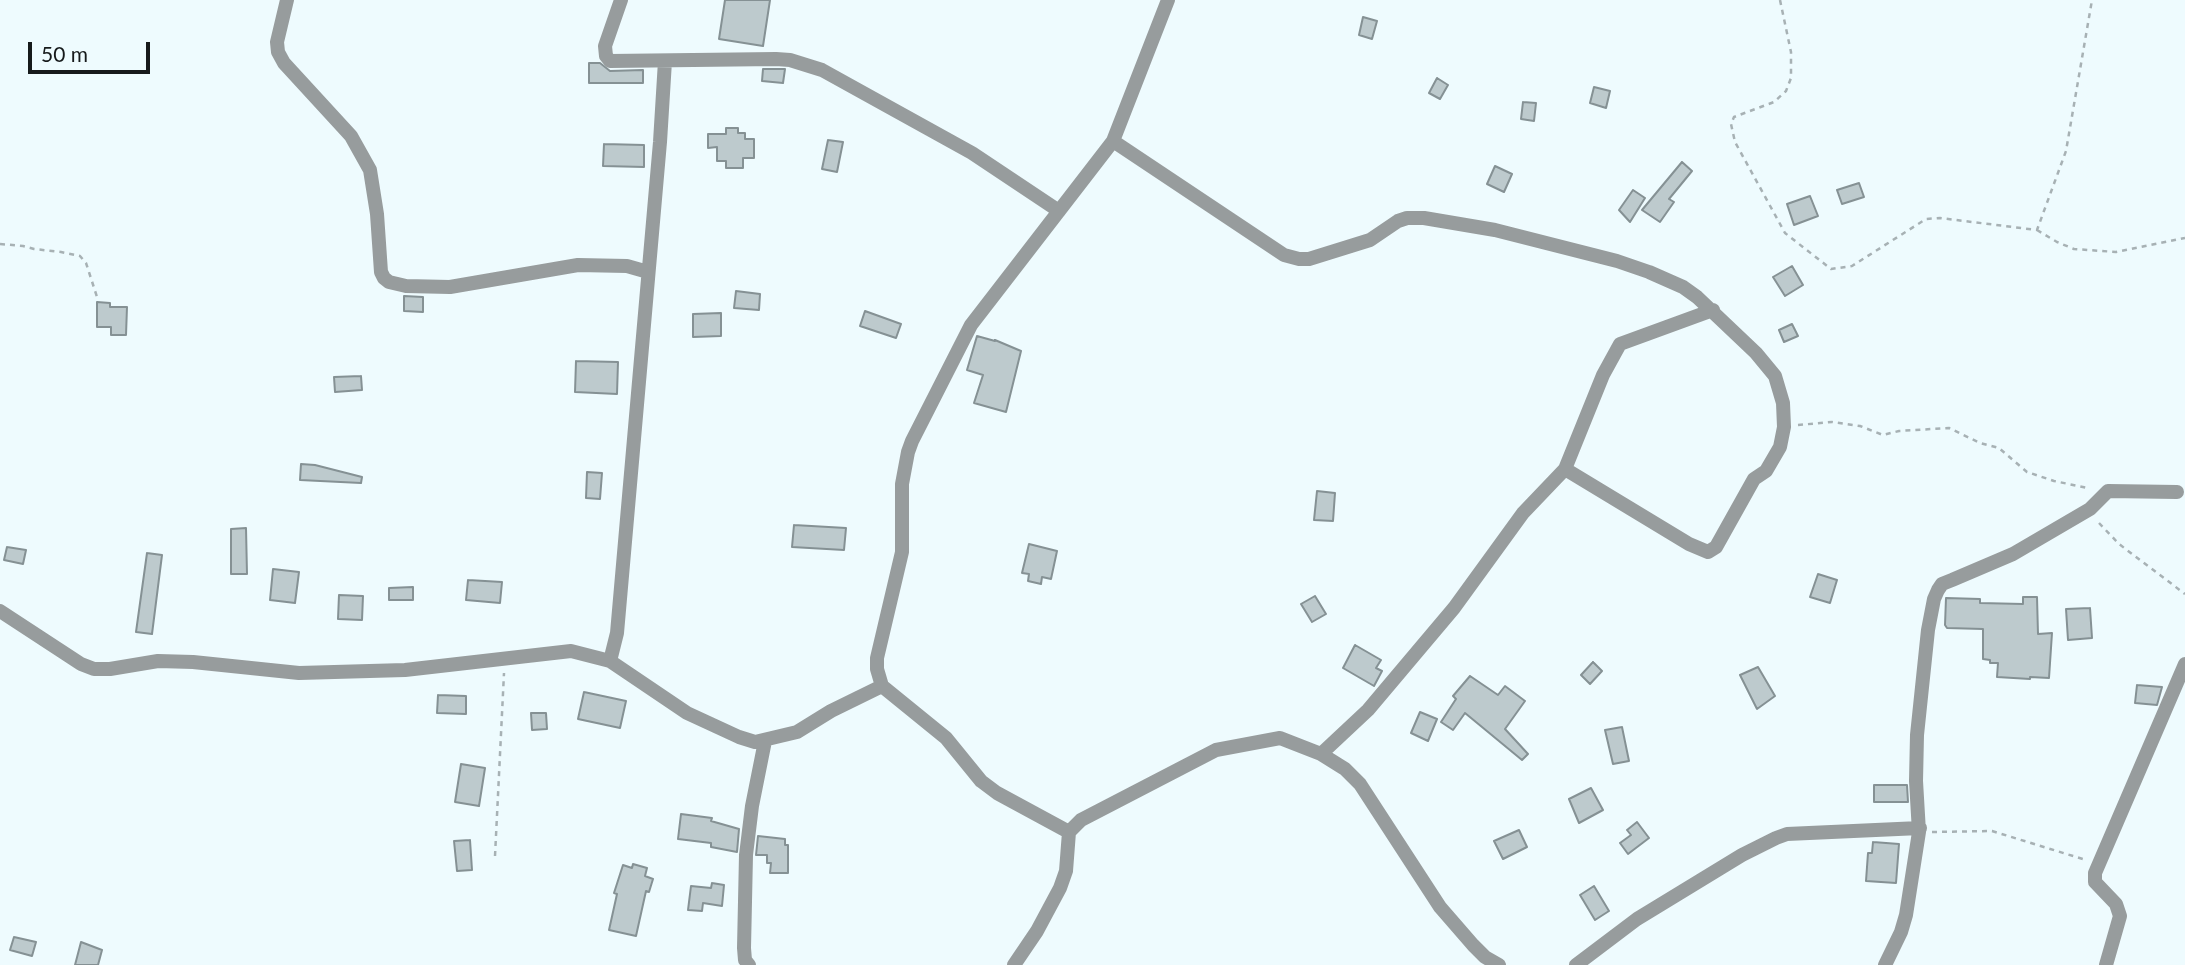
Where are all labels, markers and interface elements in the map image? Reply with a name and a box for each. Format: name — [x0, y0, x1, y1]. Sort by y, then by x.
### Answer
scale bar — [32, 28, 154, 72]
text: 50 m — [41, 41, 88, 66]

